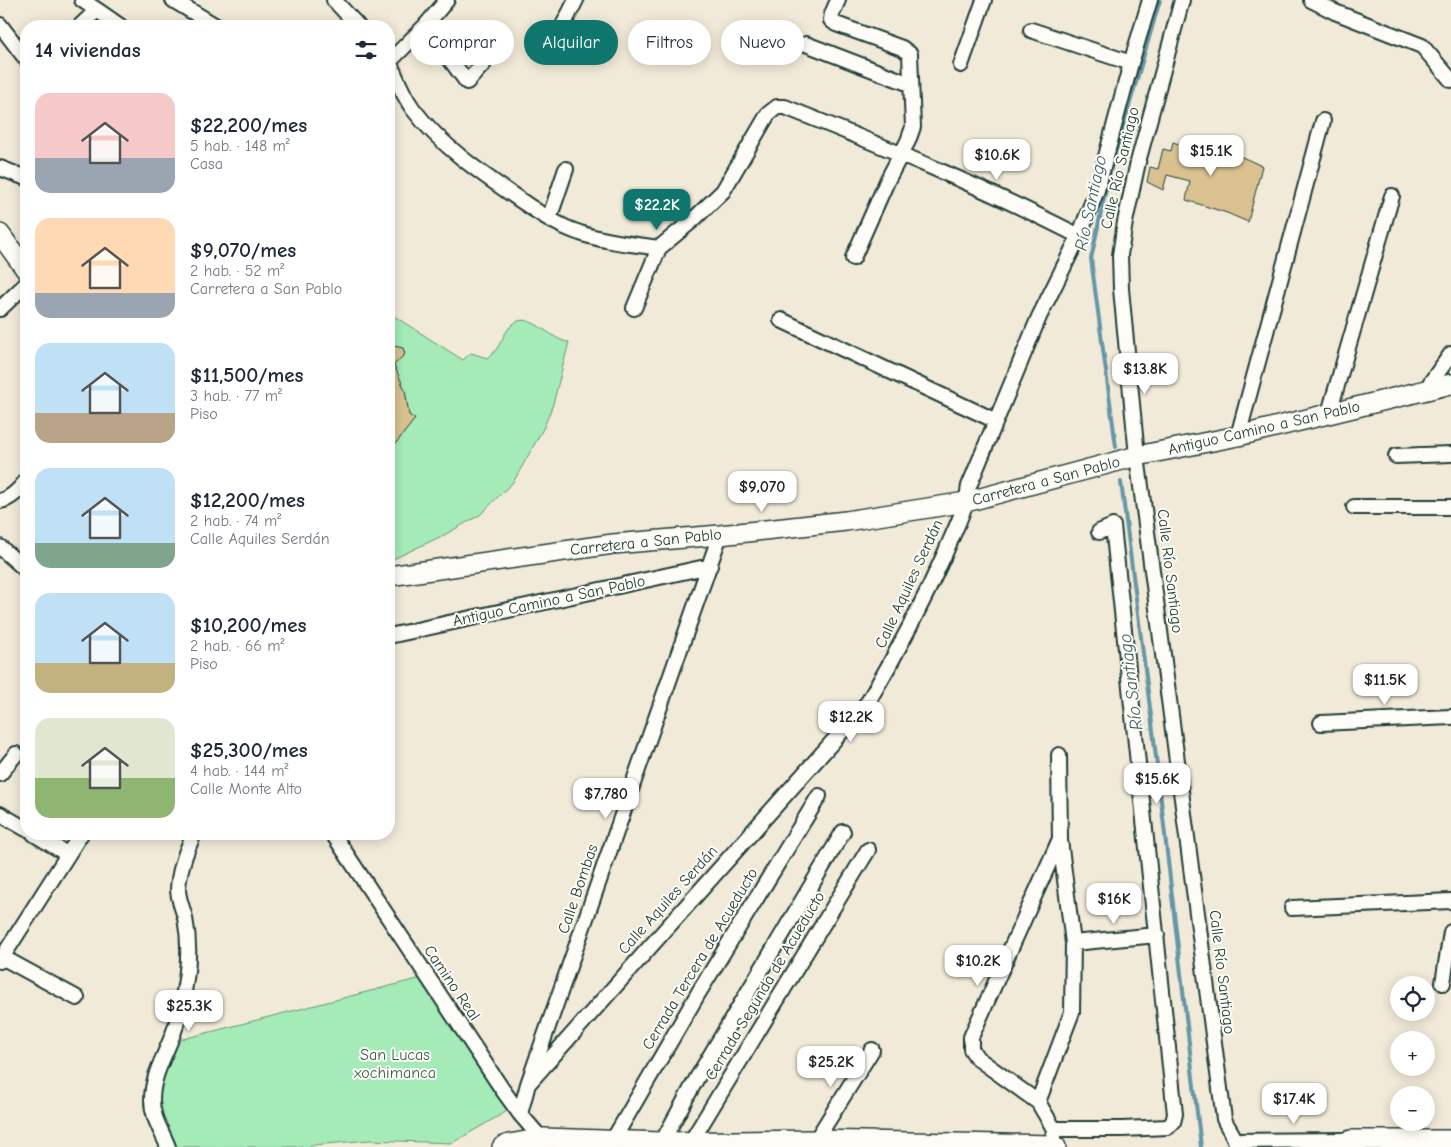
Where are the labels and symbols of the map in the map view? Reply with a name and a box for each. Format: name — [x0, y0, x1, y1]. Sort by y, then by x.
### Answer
street label: Calle Río Santiago — [1097, 105, 1143, 231]
pin: $15.1K — [1170, 134, 1252, 177]
pin: $10.6K — [956, 138, 1038, 181]
water label: Río Santiago — [1071, 153, 1111, 253]
pin: $22.2K — [616, 188, 698, 231]
pin: $13.8K — [1104, 352, 1186, 395]
street label: Antiguo Camino a San Pablo — [1166, 397, 1362, 459]
street label: Carretera a San Pablo — [970, 453, 1122, 509]
pin: $9,070 — [721, 470, 803, 513]
street label: Calle Río Santiago — [1153, 508, 1187, 634]
street label: Calle Aquiles Serdán — [871, 517, 947, 651]
street label: Carretera a San Pablo — [569, 525, 723, 559]
street label: Antiguo Camino a San Pablo — [451, 572, 647, 630]
water label: Río Santiago — [1115, 632, 1147, 732]
pin: $11.5K — [1344, 664, 1426, 706]
pin: $12.2K — [810, 700, 892, 743]
pin: $15.6K — [1116, 762, 1198, 805]
pin: $7,780 — [565, 778, 647, 820]
street label: Calle Bombas — [554, 842, 602, 936]
street label: Calle Aquiles Serdán — [615, 842, 721, 958]
street label: Cerrada Tercera de Acueducto — [638, 865, 762, 1053]
pin: $16K — [1084, 882, 1144, 925]
street label: Cerrada Segunda de Acueducto — [701, 888, 829, 1084]
street label: Calle Río Santiago — [1205, 909, 1239, 1035]
street label: Camino Real — [420, 942, 484, 1024]
pin: $10.2K — [937, 944, 1019, 987]
pin: $25.3K — [148, 990, 230, 1032]
park label: San Lucas xochimanca — [353, 1046, 436, 1082]
pin: $25.2K — [790, 1046, 872, 1088]
pin: $17.4K — [1253, 1082, 1335, 1125]

